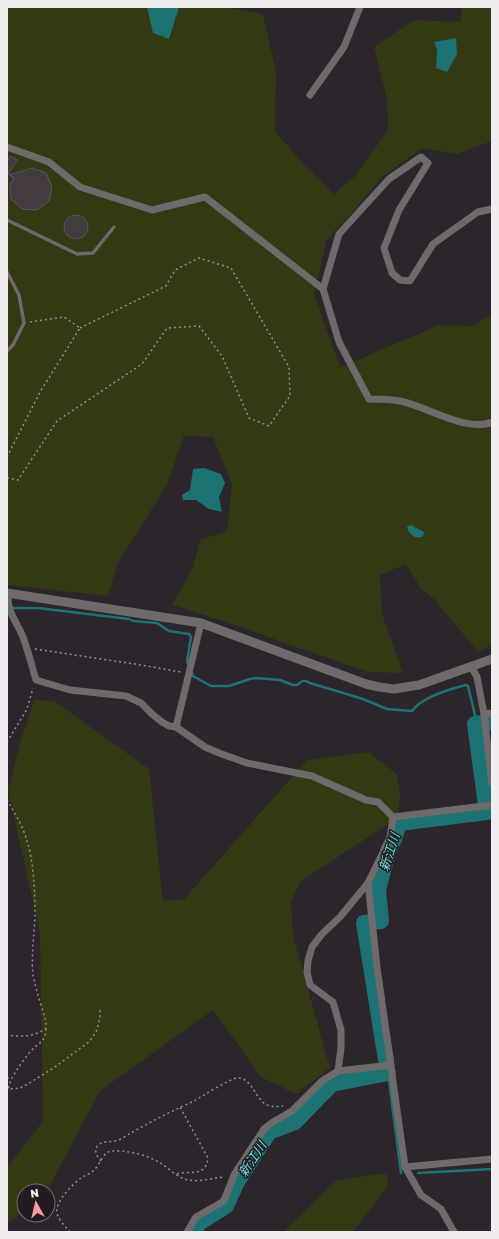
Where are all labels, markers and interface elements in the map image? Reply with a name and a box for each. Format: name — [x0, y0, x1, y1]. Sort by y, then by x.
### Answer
water label: 新江川 — [375, 829, 403, 873]
water label: 新江川 — [235, 1137, 270, 1180]
north arrow — [16, 1183, 56, 1223]
text: N — [29, 1186, 40, 1200]

